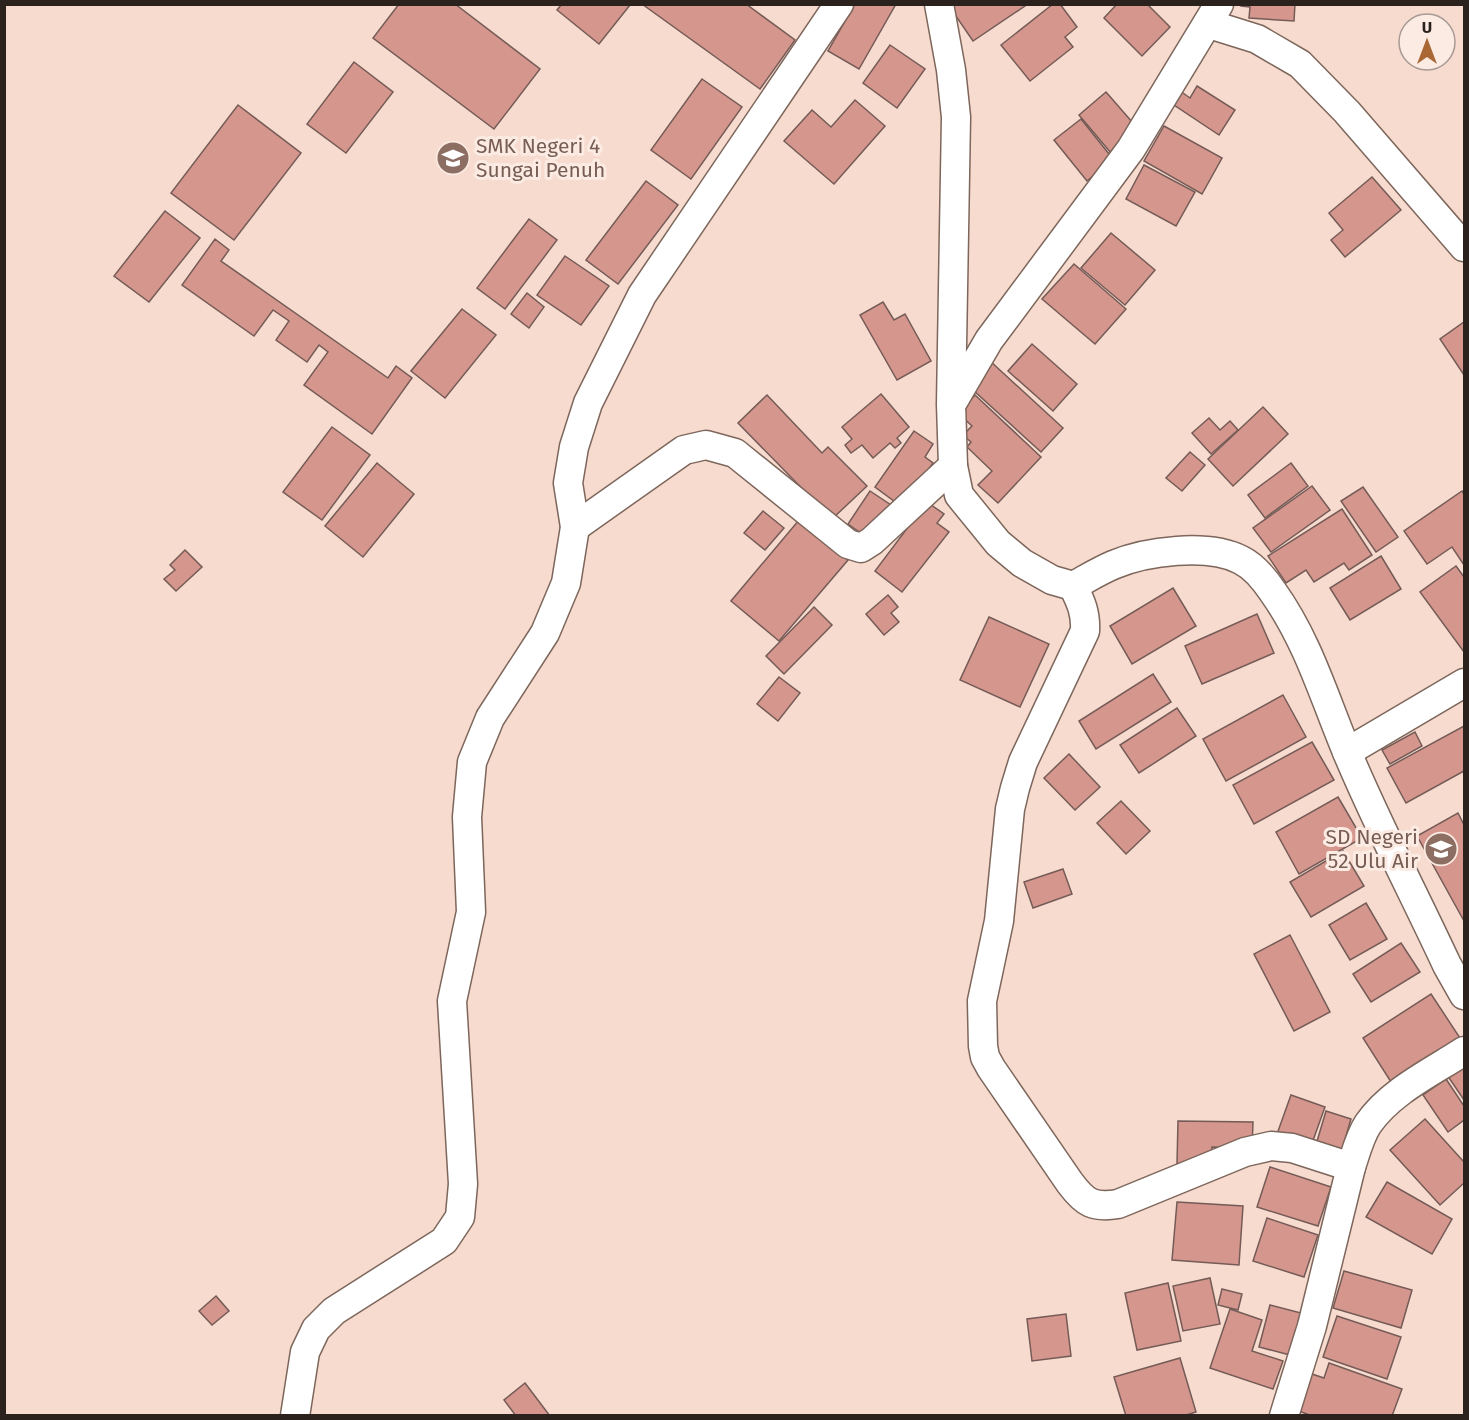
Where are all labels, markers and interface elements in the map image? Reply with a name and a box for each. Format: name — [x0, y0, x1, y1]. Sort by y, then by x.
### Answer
north arrow — [1397, 12, 1457, 72]
text: U — [1422, 18, 1432, 37]
place label: SMK Negeri 4 Sungai Penuh — [476, 133, 605, 183]
school or university icon: SMK Negeri 4 Sungai Penuh — [435, 140, 471, 176]
place label: SD Negeri 52 Ulu Air — [1326, 824, 1418, 874]
school or university icon: SD Negeri 52 Ulu Air — [1423, 831, 1459, 867]

